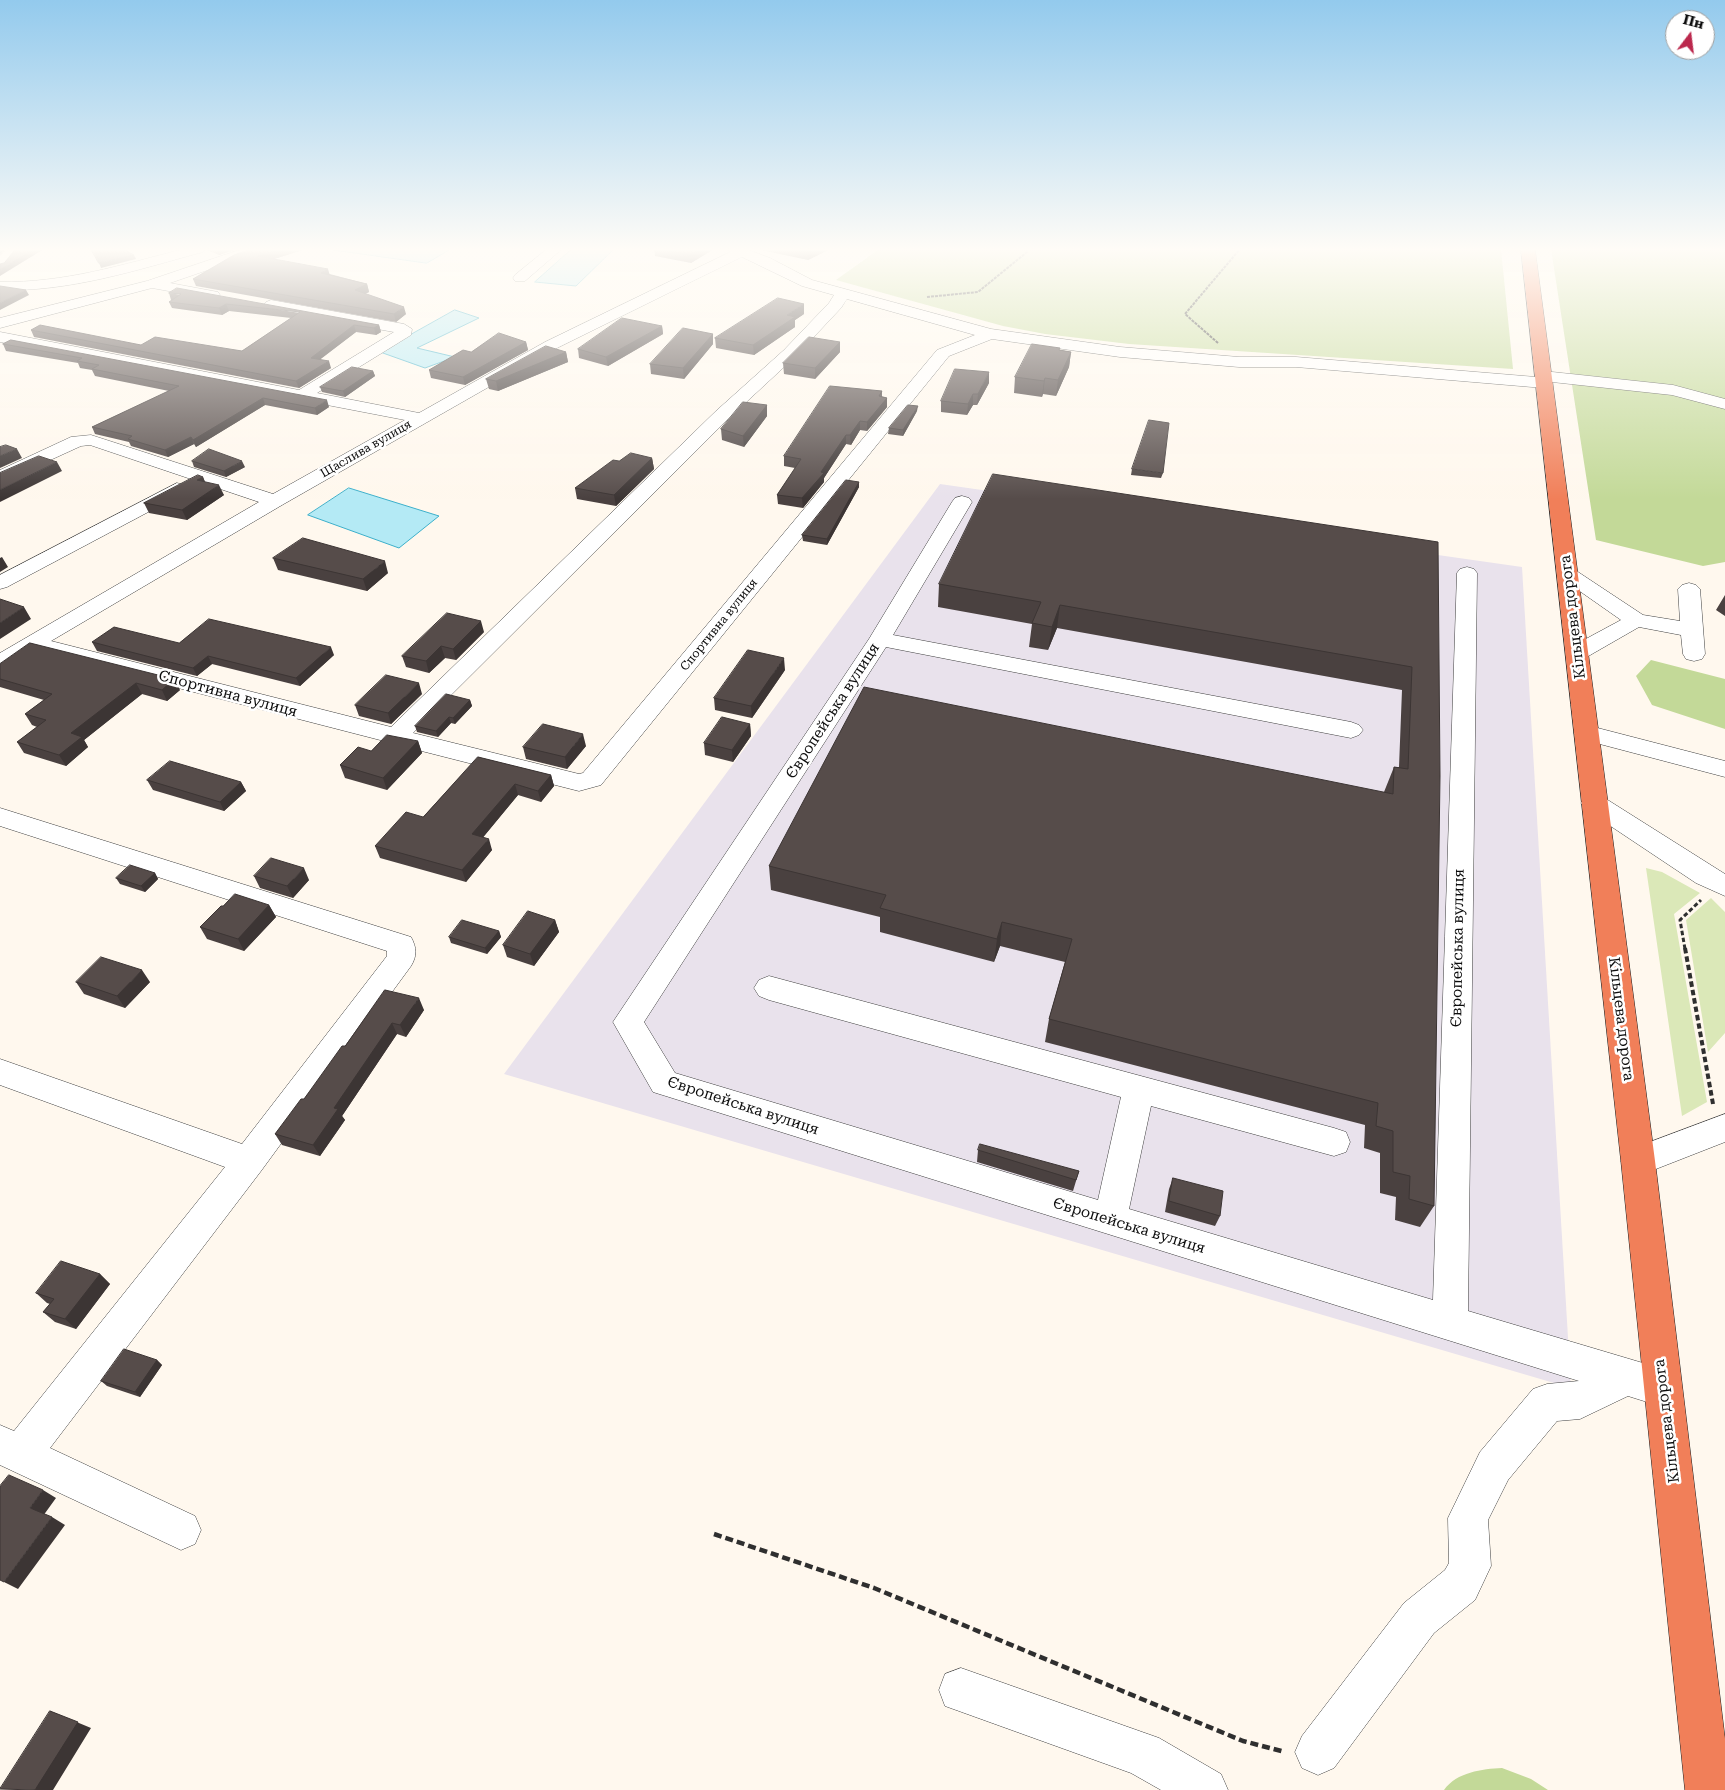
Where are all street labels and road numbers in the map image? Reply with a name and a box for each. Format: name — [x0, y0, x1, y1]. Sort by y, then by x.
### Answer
street label: Щаслива вулиця — [318, 417, 414, 481]
street label: Кільцева дорога — [1556, 554, 1590, 680]
street label: Спортивна вулиця — [677, 576, 761, 674]
street label: Європейська вулиця — [782, 640, 884, 782]
street label: Спортивна вулиця — [157, 667, 299, 721]
street label: Європейська вулиця — [1448, 869, 1468, 1027]
street label: Кільцева дорога — [1604, 956, 1638, 1082]
street label: Європейська вулиця — [665, 1073, 821, 1139]
street label: Європейська вулиця — [1051, 1194, 1207, 1258]
street label: Кільцева дорога — [1650, 1358, 1684, 1484]

